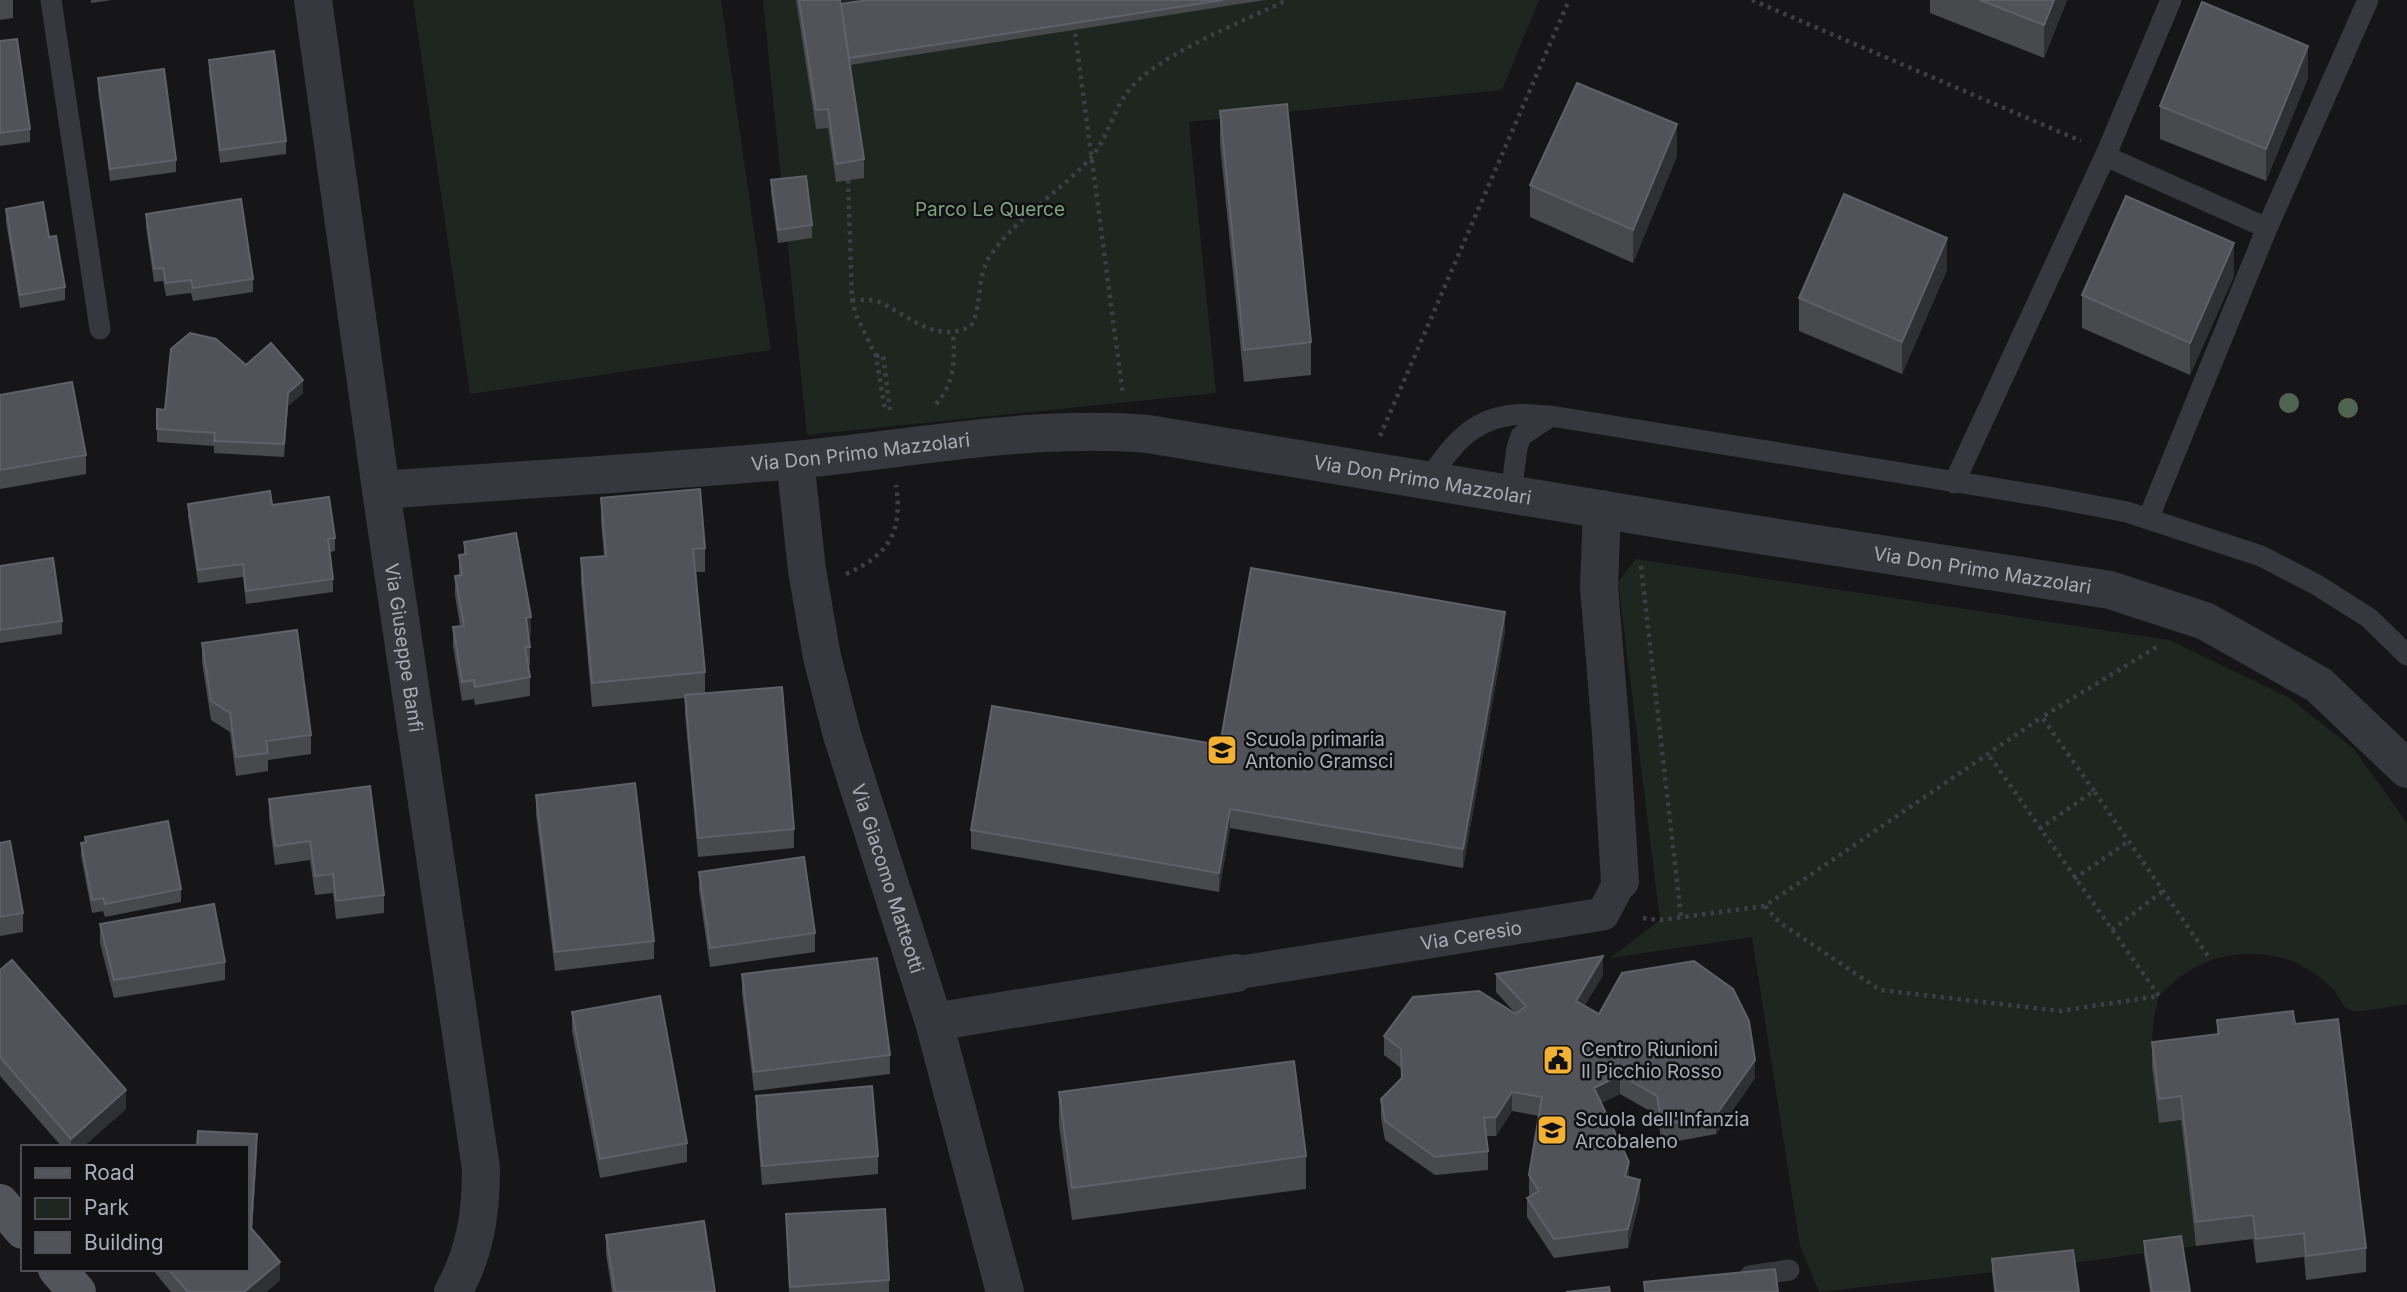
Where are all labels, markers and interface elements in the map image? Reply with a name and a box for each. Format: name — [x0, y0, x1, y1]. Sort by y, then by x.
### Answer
park label: Parco Le Querce — [915, 198, 1065, 221]
street label: Via Don Primo Mazzolari — [750, 428, 971, 476]
street label: Via Don Primo Mazzolari — [1312, 451, 1533, 510]
street label: Via Don Primo Mazzolari — [1872, 542, 2093, 599]
street label: Via Giuseppe Banfi — [380, 562, 428, 734]
place label: Scuola primaria Antonio Gramsci — [1245, 728, 1393, 773]
school or university icon: Scuola primaria Antonio Gramsci — [1205, 733, 1239, 767]
street label: Via Giacomo Matteotti — [846, 781, 929, 976]
street label: Via Ceresio — [1419, 916, 1524, 955]
place label: Centro Riunioni Il Picchio Rosso — [1581, 1038, 1722, 1083]
public building icon: Centro Riunioni Il Picchio Rosso — [1541, 1043, 1575, 1077]
place label: Scuola dell'Infanzia Arcobaleno — [1575, 1108, 1750, 1153]
school or university icon: Scuola dell'Infanzia Arcobaleno — [1535, 1113, 1569, 1147]
legend — [21, 1145, 248, 1271]
text: Road — [84, 1160, 135, 1185]
text: Park — [84, 1195, 129, 1220]
text: Building — [84, 1230, 164, 1255]

